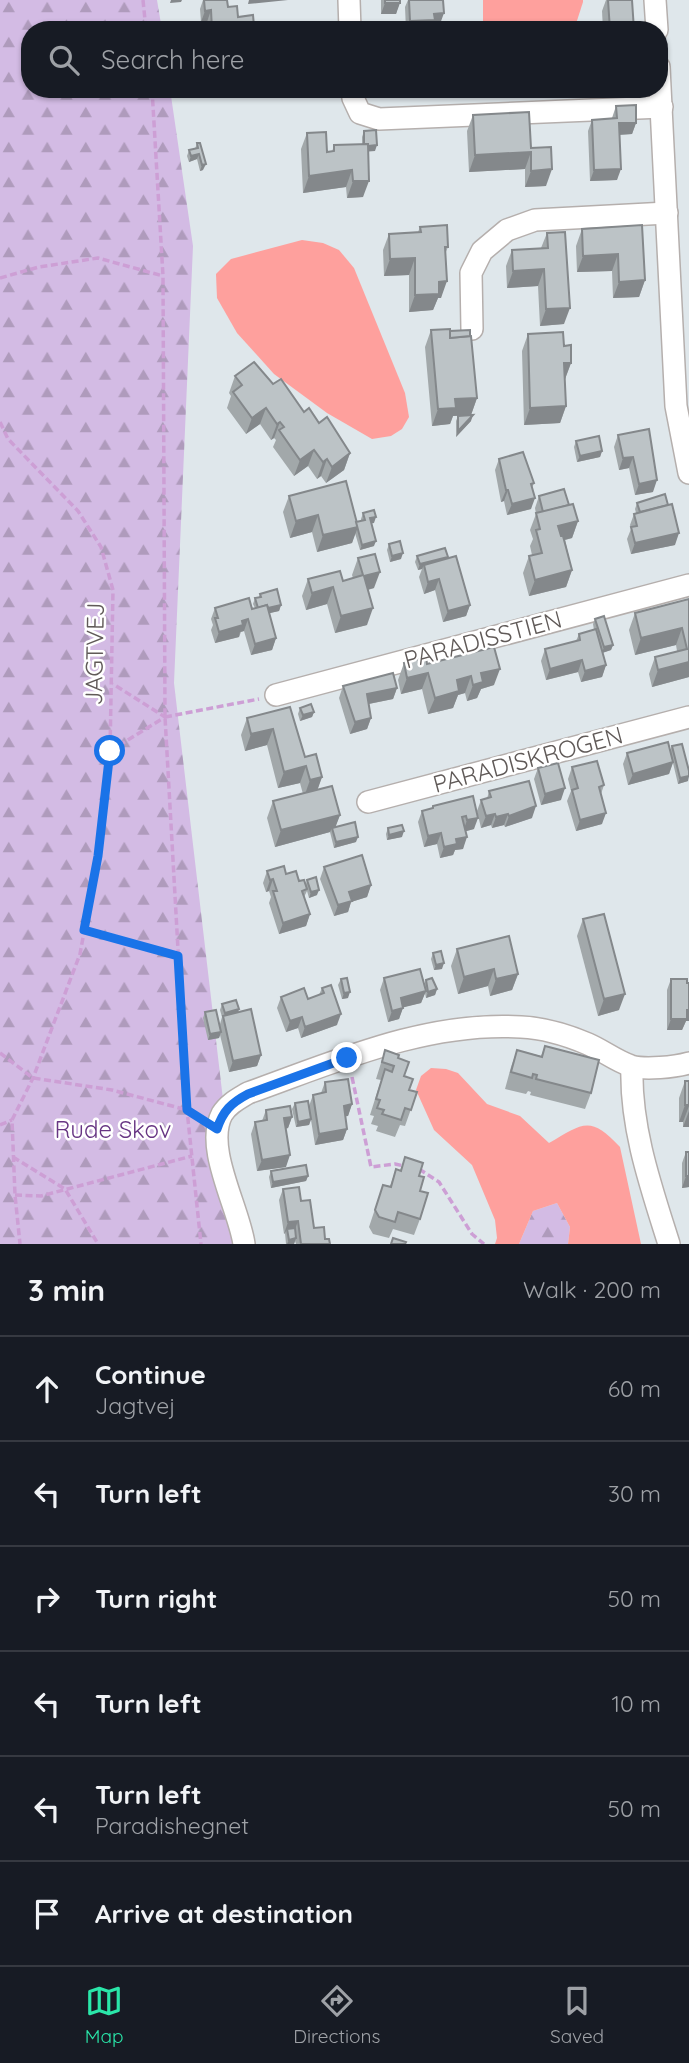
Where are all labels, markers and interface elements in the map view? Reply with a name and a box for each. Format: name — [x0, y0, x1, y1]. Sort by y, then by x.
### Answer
search box — [21, 21, 668, 98]
icon: search — [45, 41, 83, 79]
text: Search here — [101, 43, 245, 76]
street label: JAGTVEJ — [78, 602, 110, 706]
street label: PARADISSTIEN — [400, 604, 565, 675]
street label: PARADISKROGEN — [429, 719, 626, 799]
route start — [94, 735, 125, 766]
route end — [331, 1042, 362, 1073]
park label: Rude Skov — [54, 1114, 172, 1144]
text: 3 min — [28, 1271, 105, 1309]
text: Walk · 200 m — [523, 1275, 661, 1304]
text: Continue — [95, 1358, 206, 1391]
icon: ahead — [28, 1370, 66, 1408]
text: 60 m — [608, 1374, 661, 1403]
text: Jagtvej — [95, 1391, 176, 1420]
icon: left — [28, 1475, 66, 1513]
text: Turn left — [95, 1477, 202, 1510]
text: 30 m — [608, 1479, 661, 1508]
icon: right — [28, 1580, 66, 1618]
text: Turn right — [95, 1582, 217, 1615]
text: 50 m — [608, 1584, 661, 1613]
icon: left — [28, 1685, 66, 1723]
text: Turn left — [95, 1687, 202, 1720]
text: 10 m — [612, 1689, 661, 1718]
text: Turn left — [95, 1778, 202, 1811]
icon: left — [28, 1790, 66, 1828]
text: 50 m — [608, 1794, 661, 1823]
text: Paradishegnet — [95, 1811, 249, 1840]
icon: arrive — [28, 1895, 66, 1933]
text: Arrive at destination — [95, 1897, 353, 1930]
tab: Map — [85, 1982, 124, 2048]
tab: Directions — [293, 1982, 380, 2048]
tab: Saved — [550, 1982, 604, 2048]

